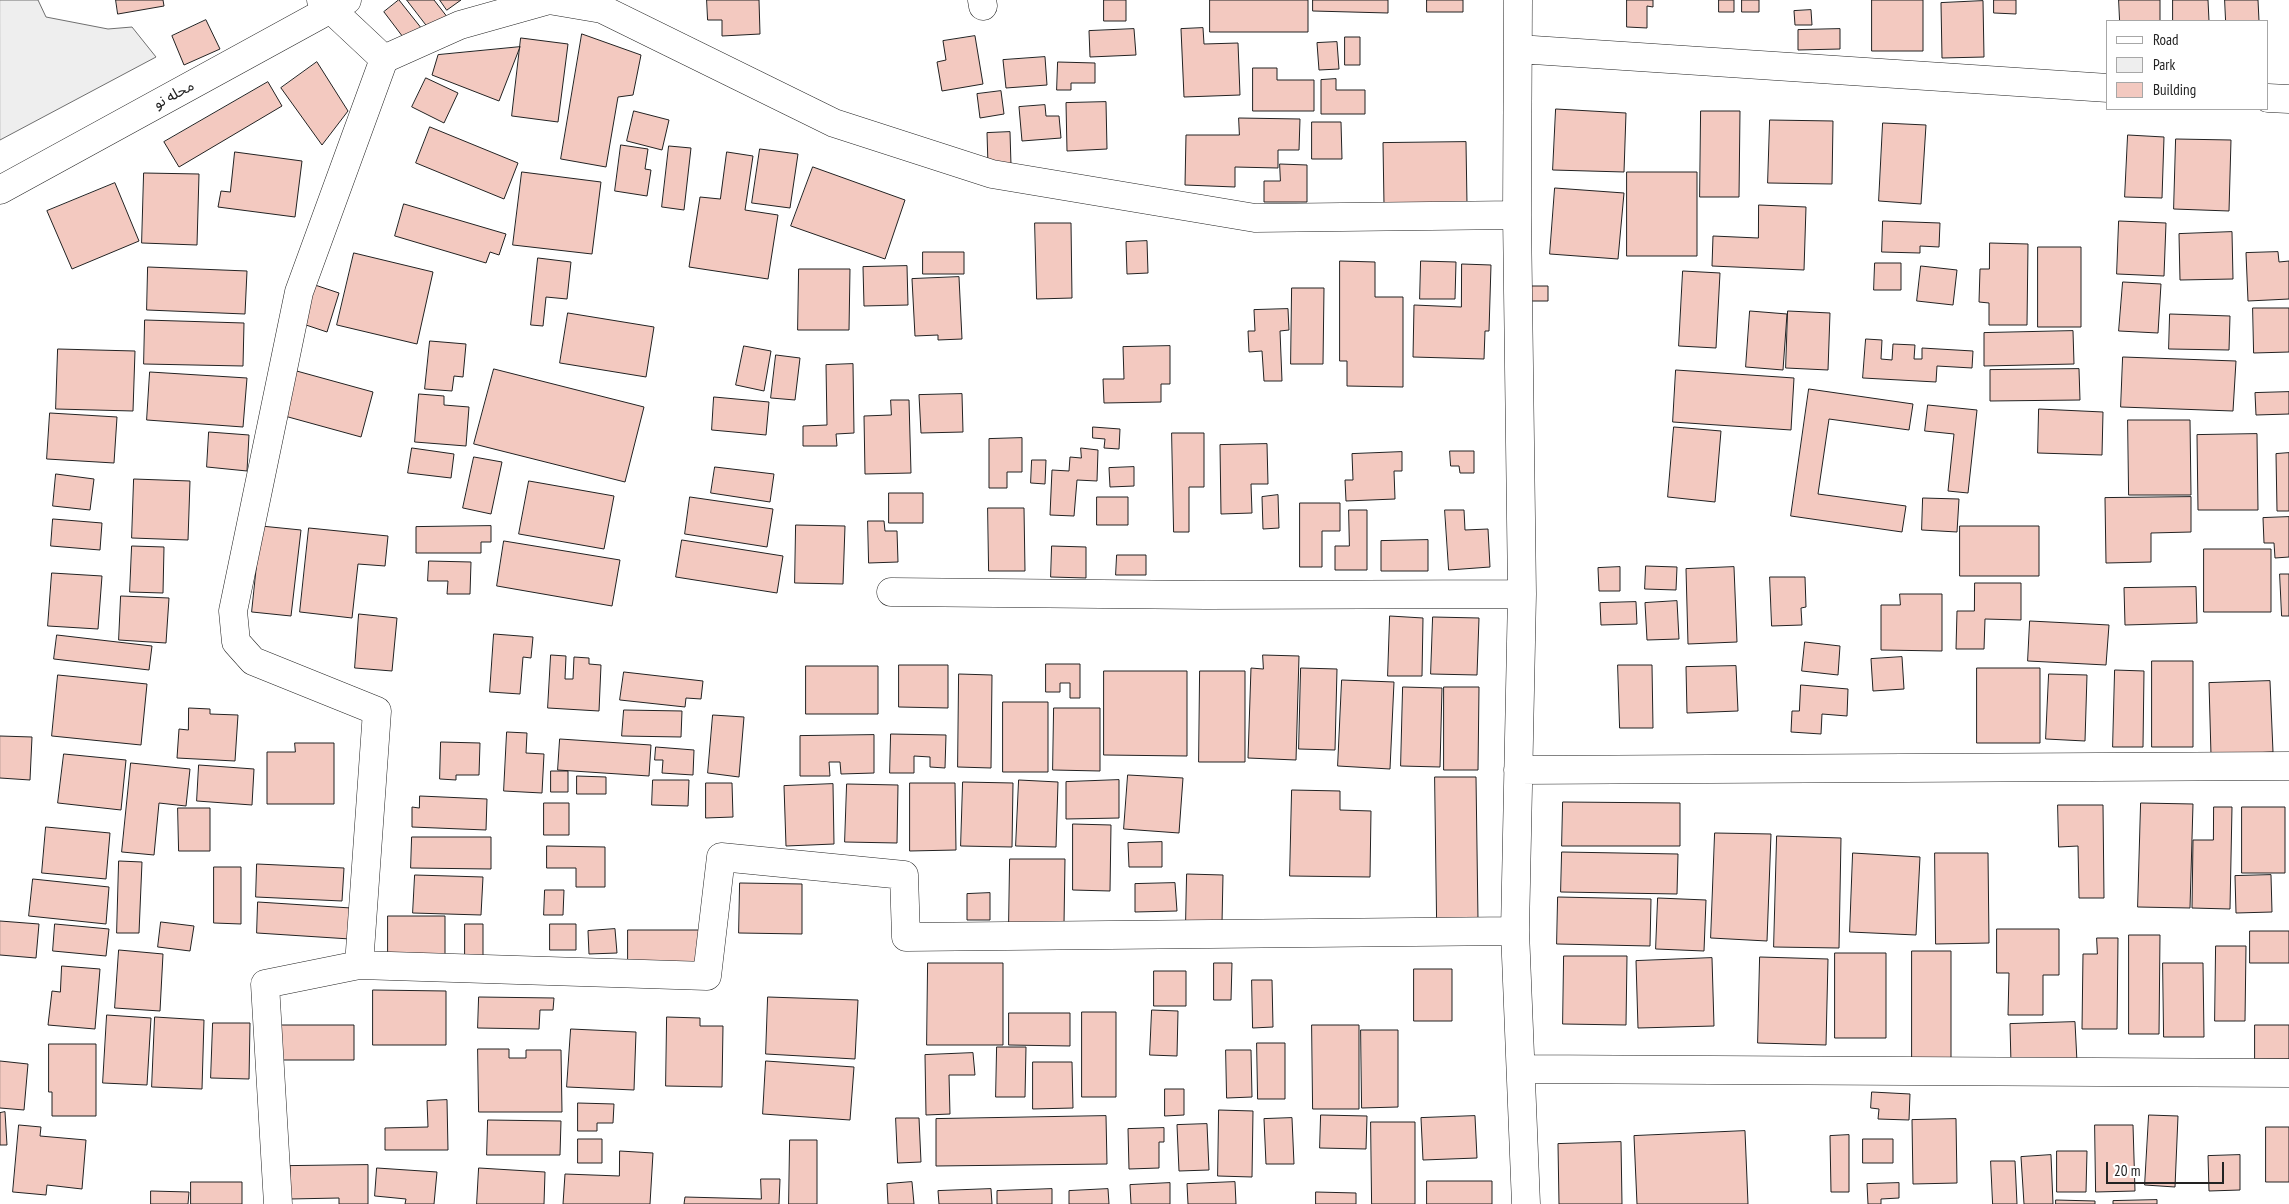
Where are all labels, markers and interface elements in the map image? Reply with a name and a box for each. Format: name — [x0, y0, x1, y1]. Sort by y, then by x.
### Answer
legend — [2106, 20, 2269, 110]
text: Road — [2153, 30, 2179, 49]
text: Park — [2153, 55, 2175, 74]
street label: محله نو — [151, 77, 197, 113]
text: Building — [2153, 80, 2196, 99]
scale bar — [2109, 1152, 2226, 1184]
text: 20 m — [2114, 1161, 2140, 1180]

